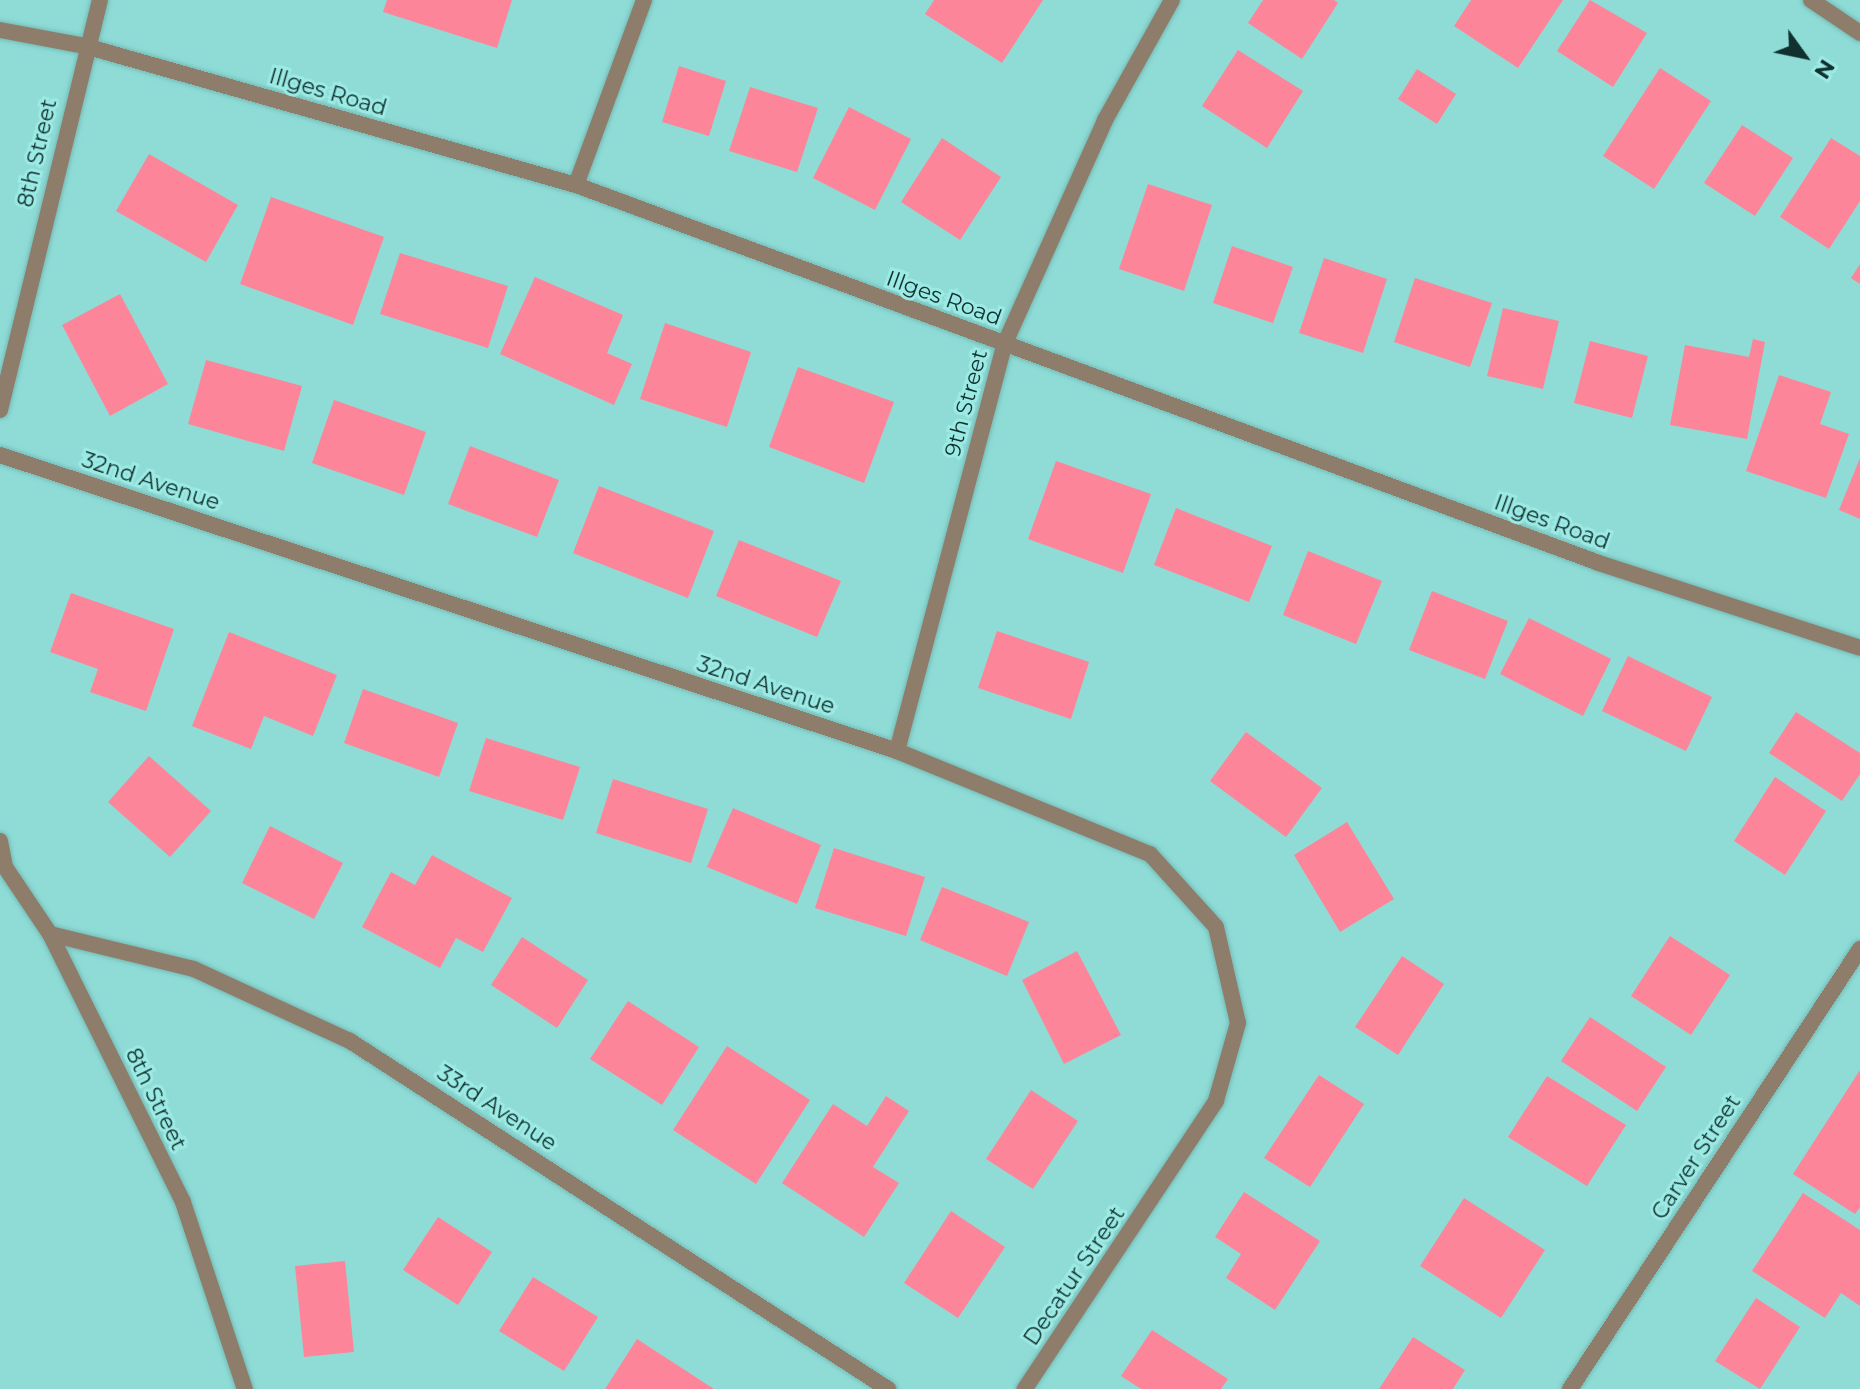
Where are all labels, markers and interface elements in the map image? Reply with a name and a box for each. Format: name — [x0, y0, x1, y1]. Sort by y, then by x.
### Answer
north arrow — [1764, 16, 1844, 96]
text: N — [1808, 55, 1841, 84]
street label: Illges Road — [266, 63, 390, 121]
street label: 8th Street — [12, 96, 62, 210]
street label: Illges Road — [883, 265, 1005, 331]
street label: 9th Street — [939, 347, 993, 459]
street label: 32nd Avenue — [79, 446, 223, 516]
street label: Illges Road — [1491, 489, 1613, 555]
street label: 32nd Avenue — [694, 650, 838, 720]
street label: 8th Street — [120, 1044, 192, 1154]
street label: 33rd Avenue — [432, 1060, 562, 1156]
street label: Carver Street — [1646, 1090, 1746, 1224]
street label: Decatur Street — [1018, 1202, 1130, 1350]

